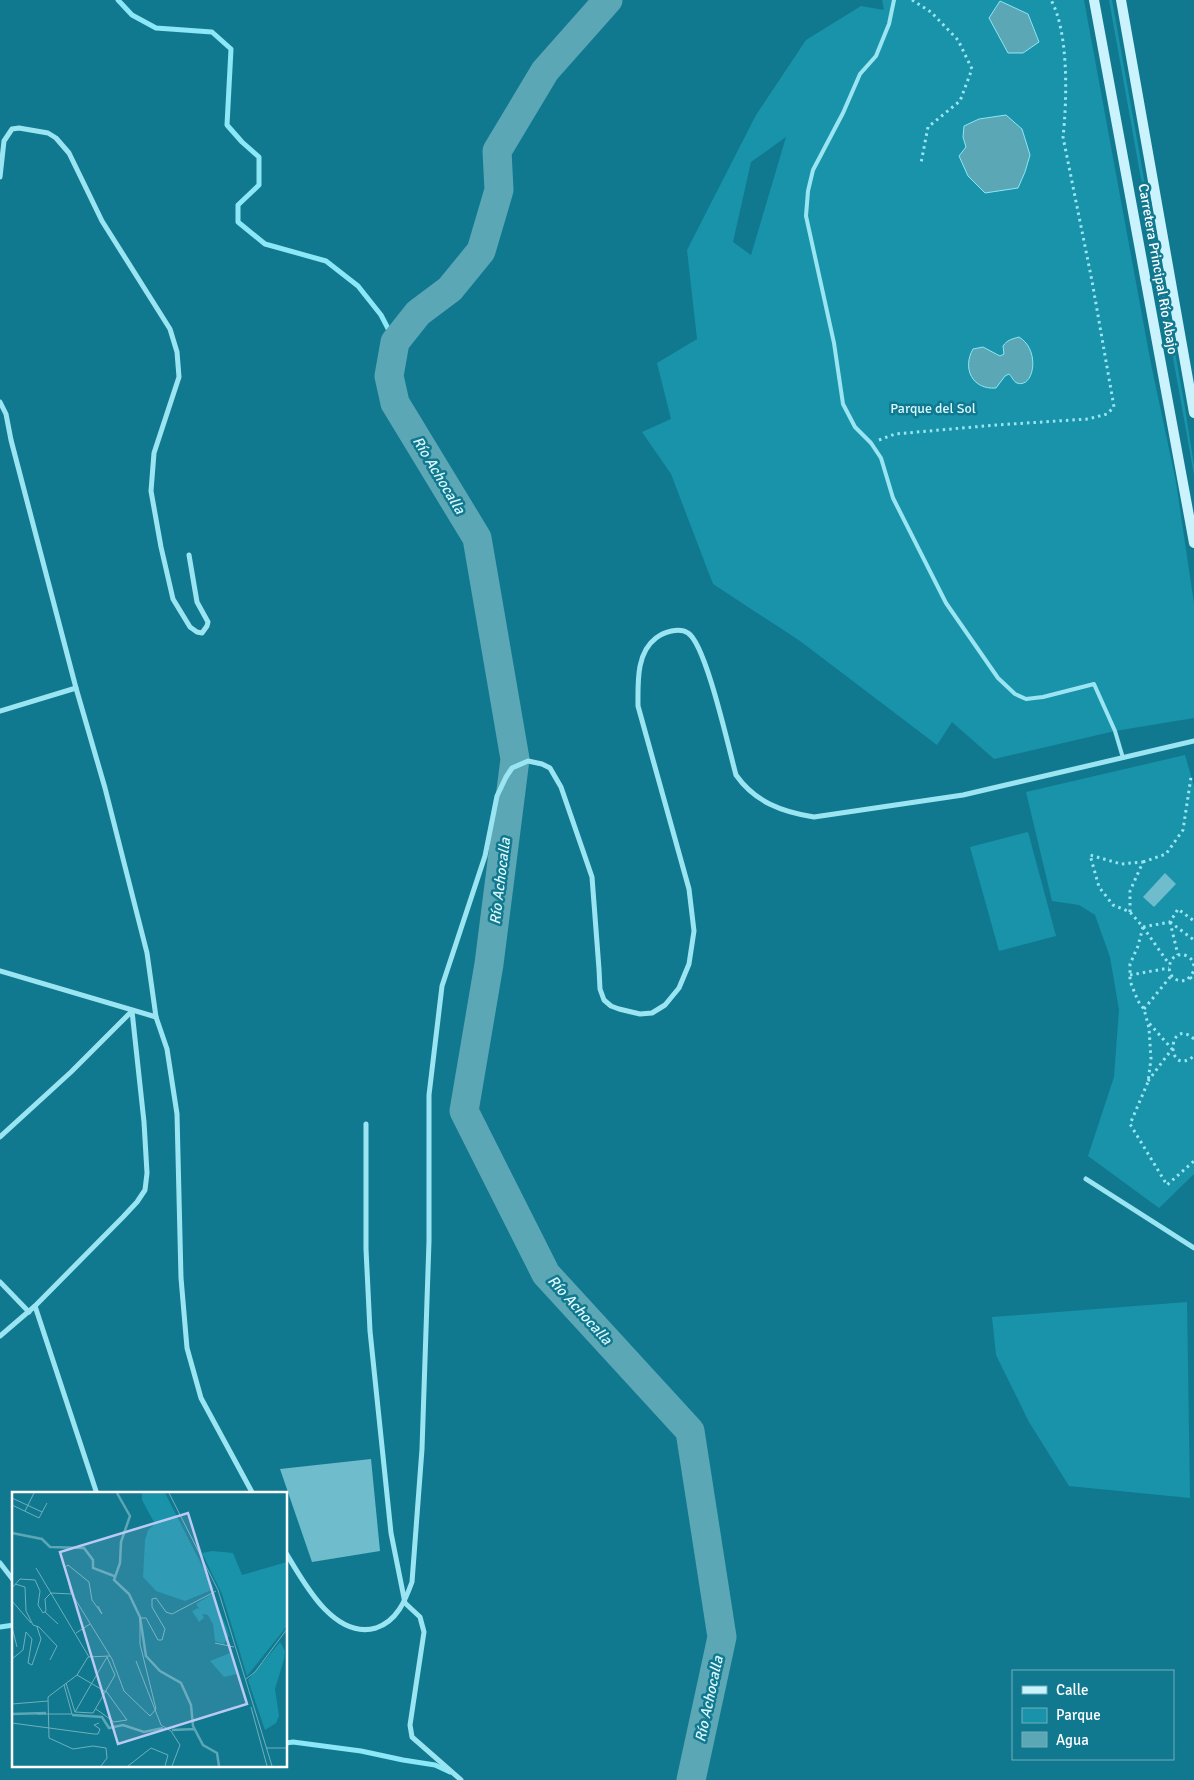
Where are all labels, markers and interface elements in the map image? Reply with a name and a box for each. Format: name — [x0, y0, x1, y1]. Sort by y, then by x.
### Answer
street label: Carretera Principal Río Abajo — [1135, 182, 1181, 356]
park label: Parque del Sol — [890, 400, 976, 417]
water label: Río Achocalla — [409, 433, 469, 517]
water label: Río Achocalla — [486, 836, 514, 925]
water label: Río Achocalla — [544, 1272, 616, 1349]
inset map — [12, 1492, 288, 1768]
water label: Río Achocalla — [691, 1654, 727, 1744]
legend — [1012, 1670, 1174, 1760]
text: Calle — [1056, 1681, 1089, 1699]
text: Parque — [1056, 1706, 1101, 1724]
text: Agua — [1056, 1731, 1089, 1749]

